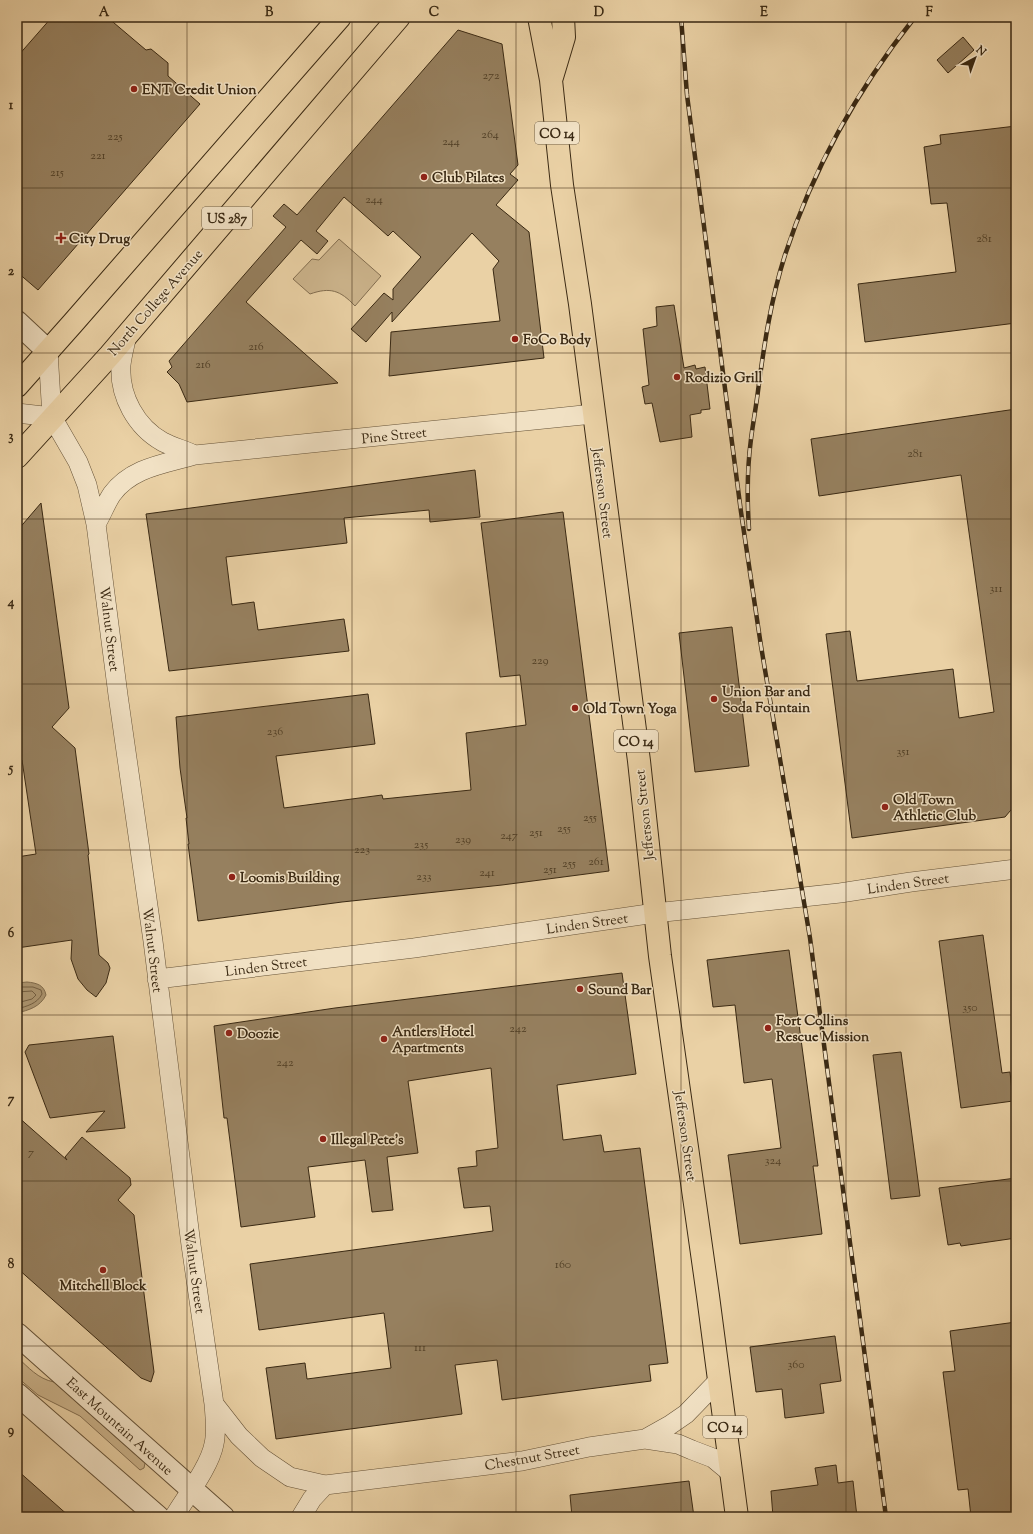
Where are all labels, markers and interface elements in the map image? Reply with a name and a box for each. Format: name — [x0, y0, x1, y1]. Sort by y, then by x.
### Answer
text: A — [99, 4, 110, 22]
text: B — [265, 4, 274, 22]
text: C — [429, 4, 439, 22]
text: D — [594, 4, 604, 22]
text: E — [760, 4, 768, 22]
text: F — [925, 4, 933, 22]
north arrow — [955, 38, 995, 78]
text: N — [972, 42, 990, 60]
house number: 272 — [482, 67, 500, 85]
place label: ENT Credit Union — [142, 81, 257, 101]
marker: ENT Credit Union — [129, 84, 139, 94]
text: 1 — [9, 97, 14, 115]
road number: CO 14 — [535, 122, 579, 144]
house number: 264 — [481, 126, 499, 144]
house number: 225 — [107, 128, 123, 146]
house number: 244 — [442, 133, 460, 151]
house number: 221 — [90, 147, 106, 165]
house number: 215 — [50, 164, 64, 182]
place label: Club Pilates — [432, 169, 505, 189]
marker: Club Pilates — [419, 172, 429, 182]
house number: 244 — [365, 191, 383, 209]
road number: US 287 — [202, 207, 252, 229]
place label: City Drug — [69, 230, 130, 250]
house number: 281 — [976, 230, 992, 248]
marker: City Drug — [56, 233, 66, 243]
street label: North College Avenue — [104, 246, 209, 361]
text: 2 — [8, 263, 15, 281]
place label: FoCo Body — [523, 331, 591, 351]
marker: FoCo Body — [510, 334, 520, 344]
house number: 216 — [248, 338, 264, 356]
house number: 216 — [195, 356, 211, 374]
place label: Rodizio Grill — [685, 369, 763, 389]
marker: Rodizio Grill — [672, 372, 682, 382]
street label: Pine Street — [361, 424, 428, 450]
text: 3 — [8, 428, 14, 446]
house number: 281 — [907, 445, 923, 463]
street label: Jefferson Street — [585, 446, 617, 540]
house number: 311 — [989, 580, 1003, 598]
street label: Walnut Street — [93, 586, 123, 673]
text: 4 — [7, 594, 15, 612]
house number: 229 — [531, 652, 549, 670]
place label: Union Bar and Soda Fountain — [722, 683, 811, 719]
marker: Union Bar and Soda Fountain — [709, 694, 719, 704]
place label: Old Town Yoga — [583, 700, 677, 720]
marker: Old Town Yoga — [570, 703, 580, 713]
house number: 236 — [267, 723, 283, 741]
road number: CO 14 — [614, 730, 658, 752]
house number: 351 — [896, 743, 910, 761]
text: 5 — [8, 760, 14, 778]
street label: Jefferson Street — [631, 768, 661, 862]
place label: Old Town Athletic Club — [893, 791, 976, 827]
marker: Old Town Athletic Club — [880, 802, 890, 812]
house number: 255 — [583, 809, 597, 827]
house number: 255 — [557, 820, 571, 838]
house number: 251 — [529, 824, 543, 842]
house number: 247 — [500, 827, 518, 845]
house number: 239 — [455, 831, 471, 849]
house number: 235 — [414, 836, 428, 854]
house number: 223 — [354, 841, 370, 859]
house number: 261 — [588, 853, 604, 871]
house number: 255 — [562, 855, 576, 873]
house number: 251 — [543, 861, 557, 879]
house number: 241 — [479, 864, 495, 882]
house number: 233 — [416, 868, 432, 886]
place label: Loomis Building — [240, 869, 339, 889]
street label: Linden Street — [866, 869, 951, 901]
marker: Loomis Building — [227, 872, 237, 882]
street label: Walnut Street — [136, 907, 166, 994]
street label: Linden Street — [545, 909, 630, 941]
text: 6 — [8, 925, 15, 943]
street label: Linden Street — [224, 953, 308, 983]
place label: Sound Bar — [588, 981, 652, 1001]
marker: Sound Bar — [575, 984, 585, 994]
house number: 350 — [962, 999, 978, 1017]
place label: Fort Collins Rescue Mission — [776, 1012, 870, 1048]
house number: 242 — [509, 1020, 527, 1038]
place label: Antlers Hotel Apartments — [392, 1023, 474, 1059]
marker: Fort Collins Rescue Mission — [763, 1023, 773, 1033]
place label: Doozie — [237, 1025, 280, 1045]
marker: Doozie — [224, 1028, 234, 1038]
marker: Antlers Hotel Apartments — [379, 1034, 389, 1044]
house number: 242 — [276, 1054, 294, 1072]
street label: Jefferson Street — [668, 1089, 700, 1183]
text: 7 — [8, 1091, 15, 1109]
place label: Illegal Pete's — [331, 1131, 404, 1151]
marker: Illegal Pete's — [318, 1134, 328, 1144]
house number: 7 — [28, 1144, 34, 1162]
house number: 324 — [765, 1152, 781, 1170]
street label: Walnut Street — [177, 1228, 209, 1315]
text: 8 — [8, 1256, 15, 1274]
house number: 160 — [555, 1256, 571, 1274]
marker: Mitchell Block — [98, 1265, 108, 1275]
place label: Mitchell Block — [59, 1277, 147, 1297]
house number: 111 — [414, 1339, 426, 1357]
house number: 360 — [787, 1356, 805, 1374]
street label: East Mountain Avenue — [61, 1374, 177, 1481]
road number: CO 14 — [703, 1416, 747, 1438]
text: 9 — [8, 1422, 15, 1440]
street label: Chestnut Street — [483, 1441, 582, 1477]

